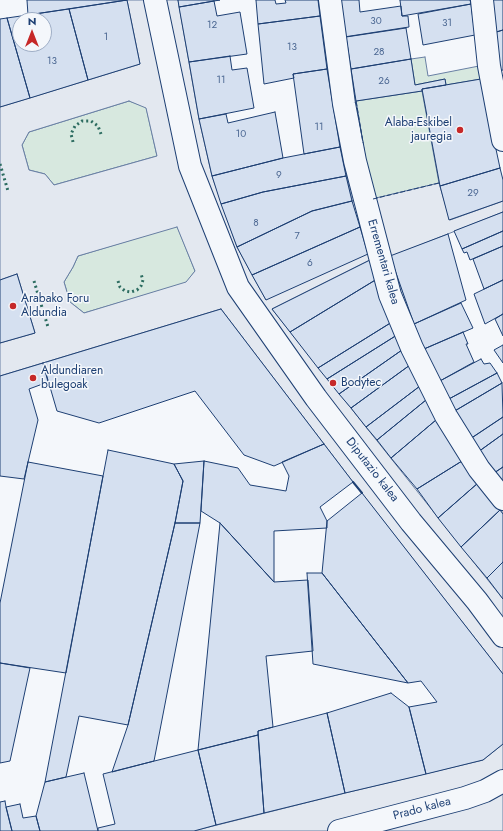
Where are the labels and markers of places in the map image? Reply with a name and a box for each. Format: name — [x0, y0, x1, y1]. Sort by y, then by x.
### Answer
place label: Alaba-Eskibel jauregia — [385, 116, 452, 144]
marker: Alaba-Eskibel jauregia — [455, 125, 465, 135]
place label: Arabako Foru Aldundia — [21, 292, 89, 320]
marker: Arabako Foru Aldundia — [8, 301, 18, 311]
place label: Aldundiaren bulegoak — [41, 364, 103, 392]
marker: Aldundiaren bulegoak — [28, 373, 38, 383]
place label: Bodytec — [341, 376, 381, 390]
marker: Bodytec — [328, 378, 338, 388]

